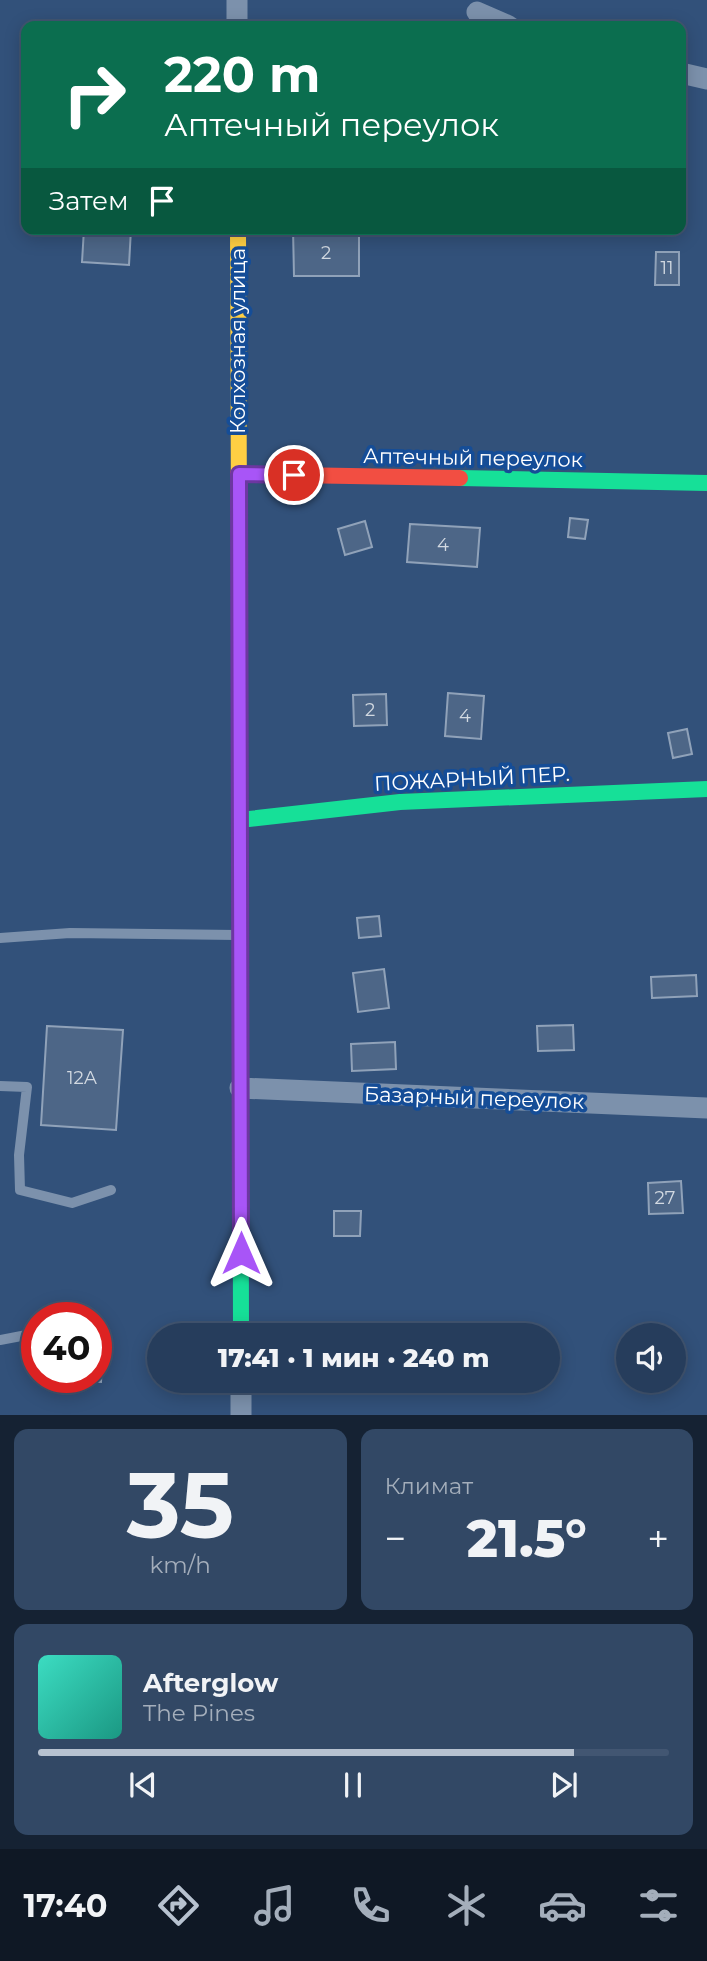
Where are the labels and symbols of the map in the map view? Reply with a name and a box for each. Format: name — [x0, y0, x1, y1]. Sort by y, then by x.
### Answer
house number: 2 — [321, 242, 331, 264]
street label: Колхозная улица — [225, 248, 250, 434]
house number: 11 — [661, 257, 674, 279]
street label: Аптечный переулок — [363, 443, 583, 472]
pin — [264, 445, 324, 505]
house number: 4 — [437, 534, 449, 556]
house number: 2 — [365, 699, 375, 721]
house number: 4 — [459, 705, 471, 727]
street label: ПОЖАРНЫЙ ПЕР. — [373, 761, 571, 796]
house number: 12А — [67, 1067, 98, 1089]
street label: Базарный переулок — [363, 1081, 585, 1114]
house number: 27 — [655, 1187, 675, 1209]
position arrow — [204, 1216, 278, 1290]
speed limit sign: 40 — [21, 1302, 112, 1393]

